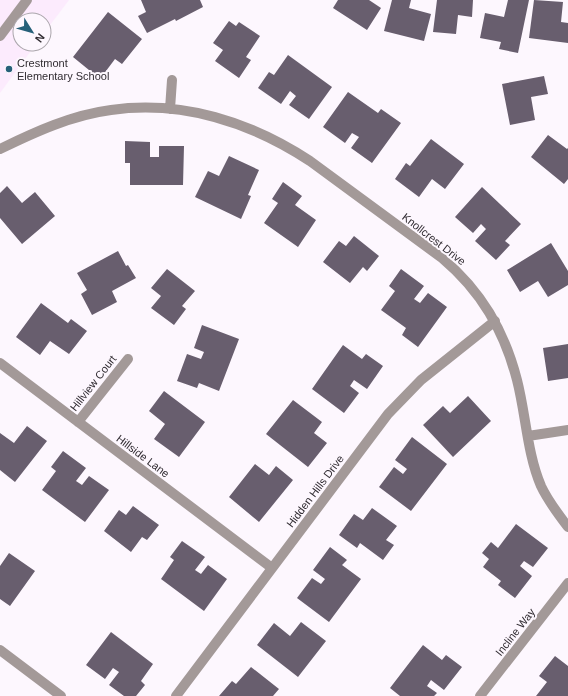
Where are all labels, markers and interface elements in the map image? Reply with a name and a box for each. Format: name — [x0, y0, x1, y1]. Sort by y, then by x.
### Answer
north arrow — [12, 12, 52, 52]
text: N — [33, 31, 47, 45]
place label: Crestmont Elementary School — [17, 57, 109, 82]
marker: Crestmont Elementary School — [4, 64, 14, 74]
street label: Knollcrest Drive — [400, 211, 468, 267]
street label: Hillview Court — [68, 353, 118, 413]
street label: Hillside Lane — [114, 432, 172, 480]
street label: Hidden Hills Drive — [284, 452, 346, 530]
street label: Incline Way — [493, 606, 537, 658]

